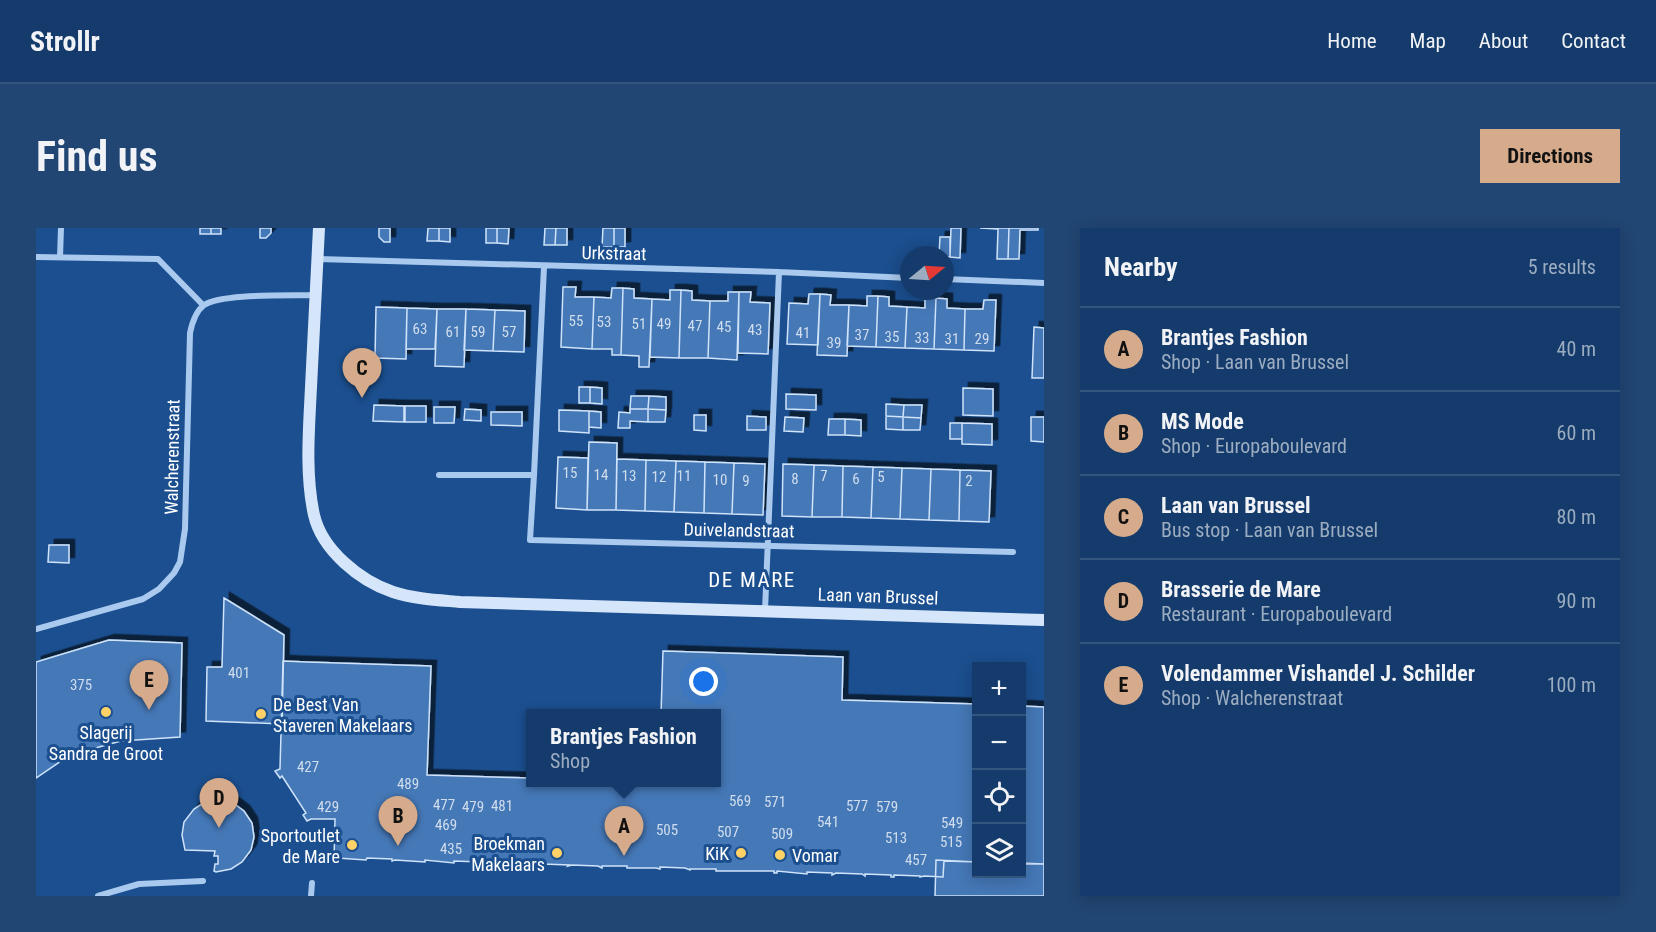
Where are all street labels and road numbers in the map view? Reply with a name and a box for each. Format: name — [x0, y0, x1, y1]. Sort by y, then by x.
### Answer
street label: Urkstraat — [581, 242, 647, 264]
street label: Walcherenstraat — [160, 399, 184, 515]
street label: Duivelandstraat — [683, 519, 795, 541]
street label: Laan van Brussel — [817, 583, 939, 609]

